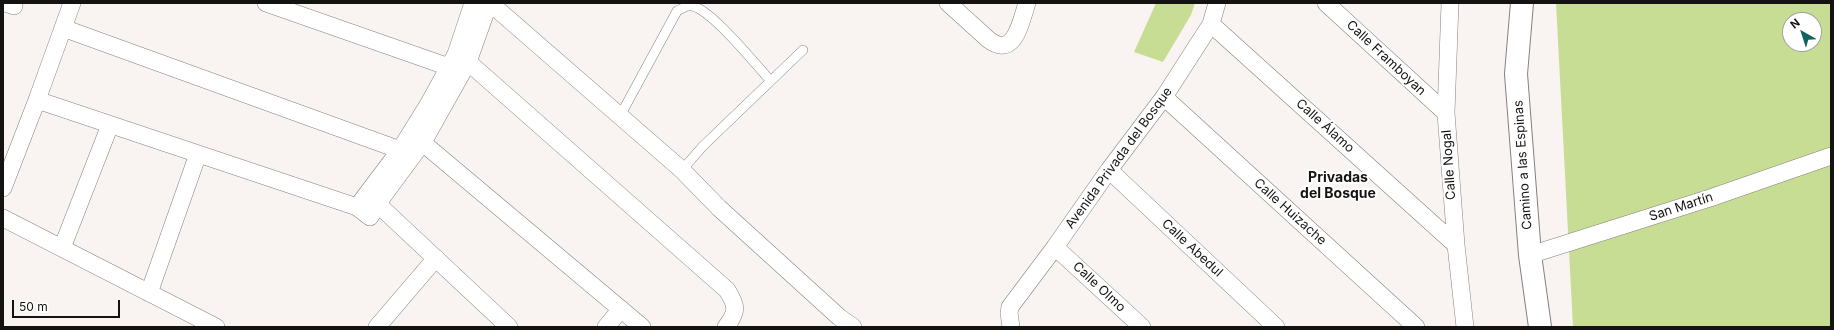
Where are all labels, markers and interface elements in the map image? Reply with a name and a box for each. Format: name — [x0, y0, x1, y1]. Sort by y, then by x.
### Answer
north arrow — [1782, 12, 1822, 52]
text: N — [1787, 15, 1803, 32]
street label: Calle Framboyan — [1343, 17, 1429, 99]
street label: Avenida Privada del Bosque — [1062, 84, 1176, 232]
street label: Calle Álamo — [1293, 96, 1357, 156]
street label: Camino a las Espinas — [1511, 100, 1535, 230]
street label: Calle Nogal — [1439, 129, 1459, 201]
district label: Privadas del Bosque — [1300, 170, 1376, 202]
street label: Calle Huizache — [1251, 175, 1329, 249]
street label: San Martín — [1647, 189, 1715, 225]
street label: Calle Abedul — [1158, 216, 1226, 280]
street label: Calle Olmo — [1069, 259, 1129, 315]
scale bar — [14, 292, 122, 318]
text: 50 m — [19, 299, 48, 314]

